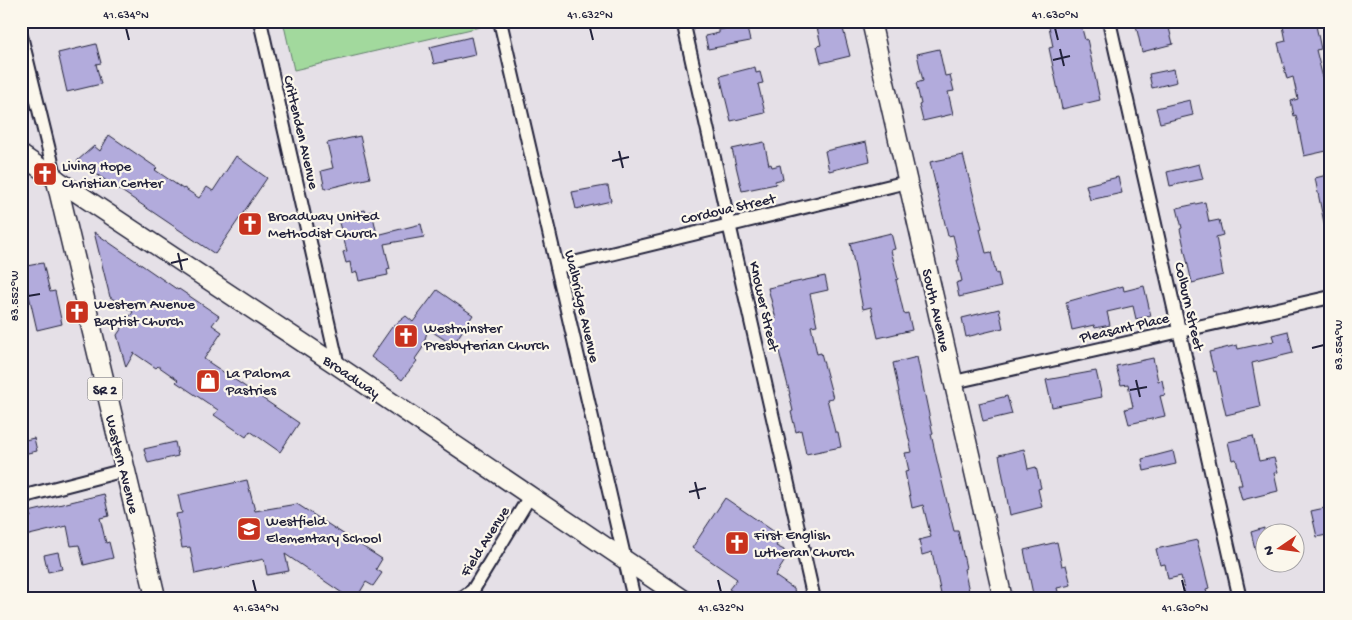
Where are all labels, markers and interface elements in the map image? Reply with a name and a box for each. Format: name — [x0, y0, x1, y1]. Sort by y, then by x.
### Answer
text: 41.634°N — [103, 9, 149, 23]
text: 41.632°N — [567, 9, 613, 23]
text: 41.630°N — [1032, 9, 1078, 23]
street label: Crittenden Avenue — [278, 74, 322, 191]
place label: Living Hope Christian Center — [62, 158, 165, 193]
church icon: Living Hope Christian Center — [32, 161, 58, 187]
street label: Cordova Street — [680, 190, 779, 230]
place label: Broadway United Methodist Church — [267, 208, 380, 243]
church icon: Broadway United Methodist Church — [237, 211, 263, 237]
street label: Walbridge Avenue — [559, 249, 603, 365]
street label: Knower Street — [744, 260, 783, 355]
street label: Colburn Street — [1169, 260, 1207, 354]
street label: South Avenue — [917, 267, 953, 354]
text: 83.552°W — [9, 271, 23, 321]
place label: Western Avenue Baptist Church — [93, 296, 195, 331]
church icon: Western Avenue Baptist Church — [64, 299, 90, 325]
street label: Pleasant Place — [1077, 310, 1171, 348]
place label: Westminster Presbyterian Church — [423, 320, 549, 355]
text: 83.554°W — [1333, 320, 1347, 370]
church icon: Westminster Presbyterian Church — [393, 323, 419, 349]
street label: Broadway — [318, 351, 383, 404]
place label: La Paloma Pastries — [225, 365, 291, 400]
shop icon: La Paloma Pastries — [195, 368, 221, 394]
road number: SR 2 — [88, 378, 122, 400]
street label: Western Avenue — [100, 413, 142, 516]
street label: Field Avenue — [456, 503, 515, 581]
place label: Westfield Elementary School — [266, 513, 382, 548]
school or university icon: Westfield Elementary School — [236, 516, 262, 542]
north arrow — [1254, 522, 1304, 572]
place label: First English Lutheran Church — [753, 527, 854, 562]
church icon: First English Lutheran Church — [724, 530, 750, 556]
text: N — [1260, 544, 1279, 557]
text: 41.634°N — [233, 602, 279, 616]
text: 41.632°N — [698, 602, 744, 616]
text: 41.630°N — [1162, 602, 1208, 616]

